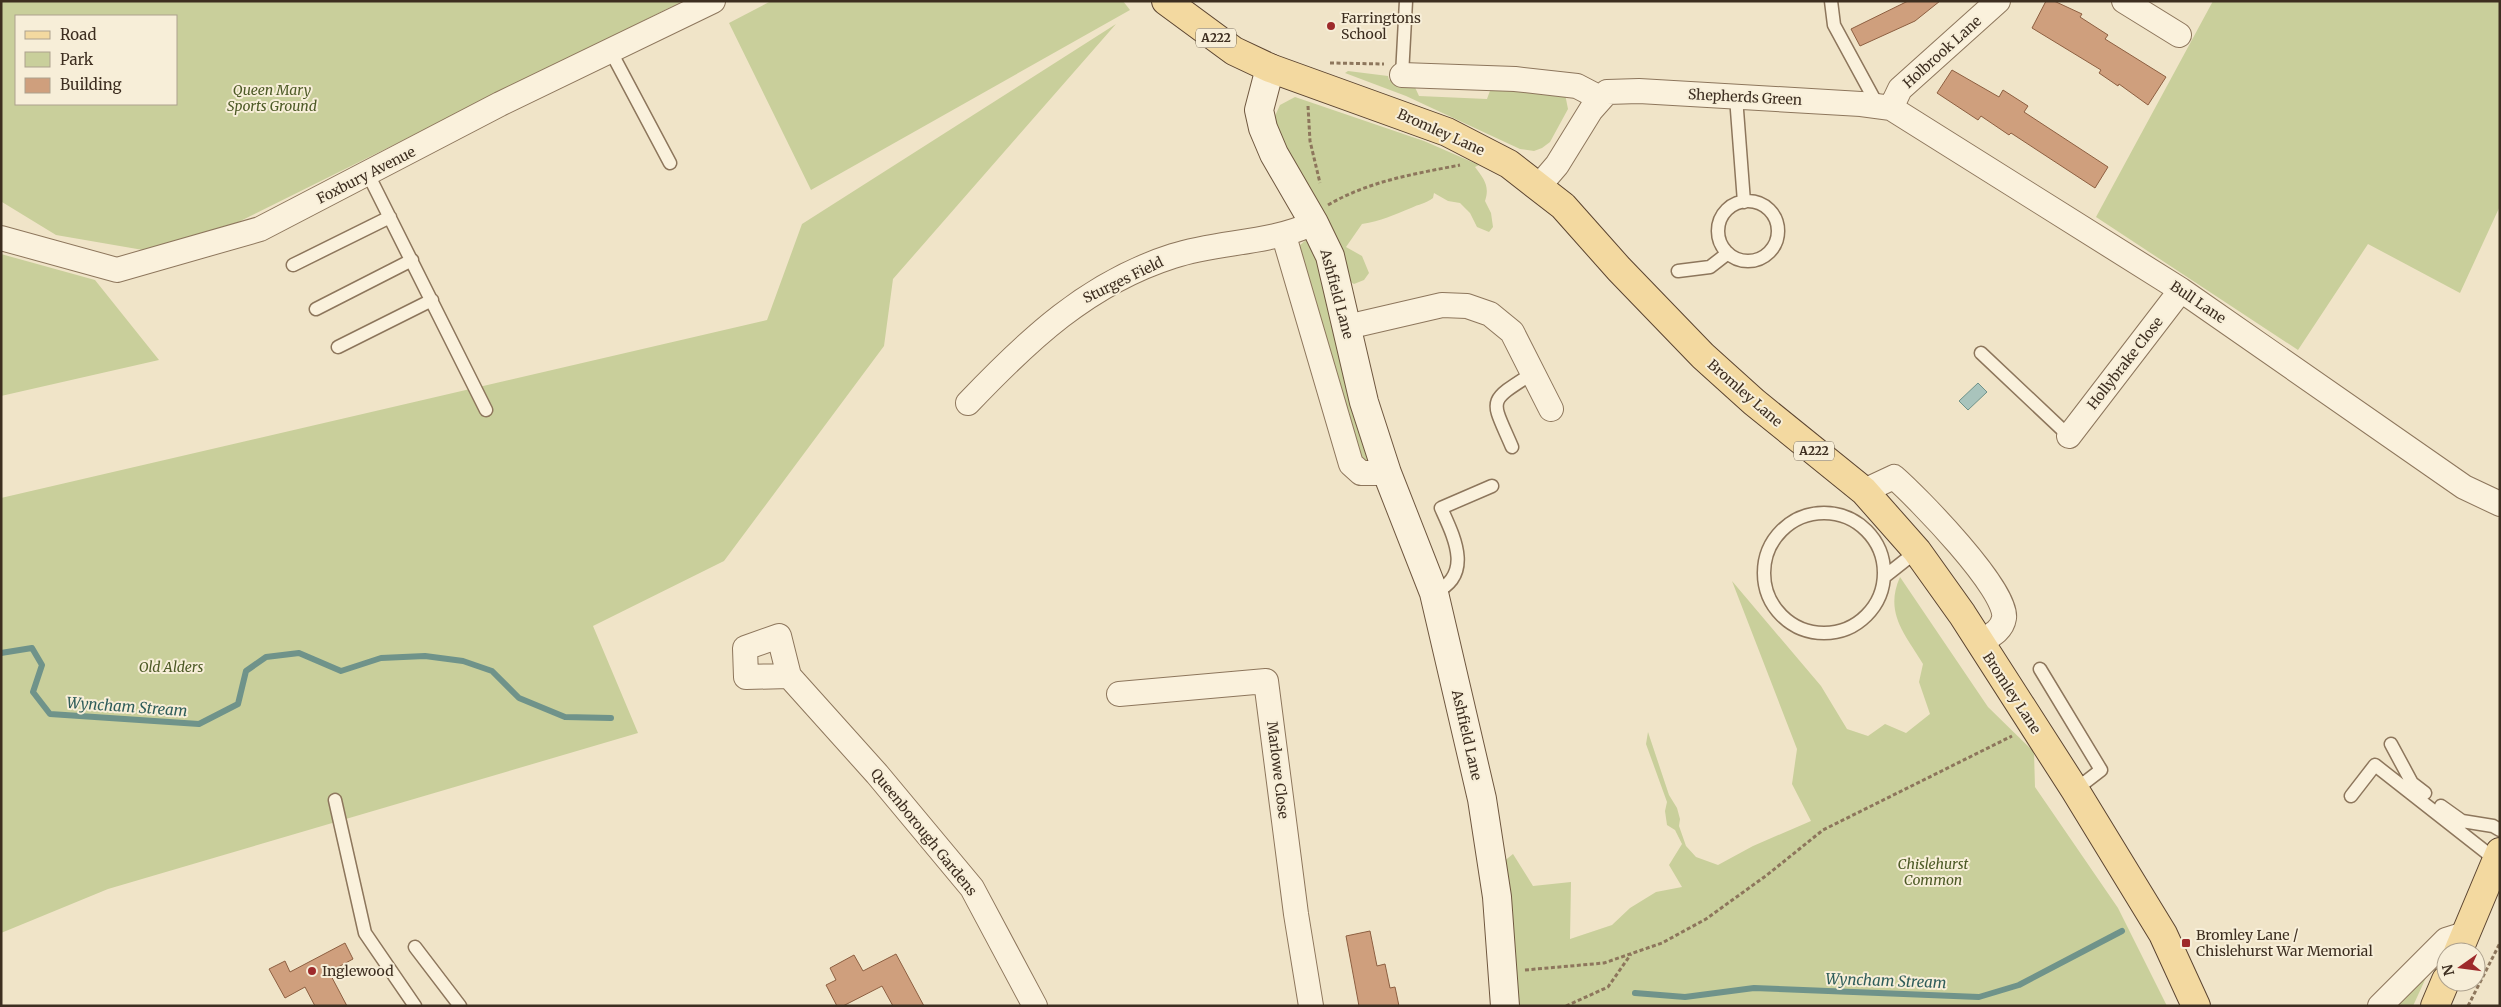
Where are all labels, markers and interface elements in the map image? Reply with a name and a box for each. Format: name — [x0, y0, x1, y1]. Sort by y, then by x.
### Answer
place label: Farringtons School — [1341, 9, 1421, 43]
street label: Holbrook Lane — [1899, 12, 1985, 92]
legend — [15, 15, 178, 105]
marker: Farringtons School — [1325, 20, 1337, 32]
text: Road — [60, 25, 96, 44]
road number: A222 — [1196, 28, 1236, 48]
text: Park — [60, 50, 94, 69]
text: Building — [60, 75, 122, 94]
park label: Queen Mary Sports Ground — [227, 81, 317, 115]
street label: Shepherds Green — [1687, 85, 1803, 109]
street label: Bromley Lane — [1395, 105, 1487, 159]
street label: Foxbury Avenue — [314, 142, 418, 208]
street label: Ashfield Lane — [1316, 246, 1358, 341]
street label: Sturges Field — [1080, 253, 1167, 307]
street label: Bull Lane — [2167, 277, 2229, 327]
street label: Hollybrake Close — [2083, 313, 2167, 413]
street label: Bromley Lane — [1704, 356, 1786, 430]
road number: A222 — [1794, 442, 1834, 461]
street label: Bromley Lane — [1979, 649, 2045, 737]
park label: Old Alders — [139, 658, 203, 676]
street label: Ashfield Lane — [1448, 687, 1486, 782]
water label: Wyncham Stream — [66, 693, 188, 720]
street label: Marlowe Close — [1263, 720, 1293, 820]
street label: Queenborough Gardens — [867, 765, 981, 900]
park label: Chislehurst Common — [1898, 855, 1969, 889]
place label: Bromley Lane / Chislehurst War Memorial — [2196, 926, 2373, 960]
marker: Bromley Lane / Chislehurst War Memorial — [2180, 937, 2192, 949]
north arrow — [2436, 942, 2486, 992]
place label: Inglewood — [322, 962, 394, 980]
text: N — [2438, 963, 2458, 978]
marker: Inglewood — [306, 965, 318, 977]
water label: Wyncham Stream — [1825, 969, 1947, 992]

